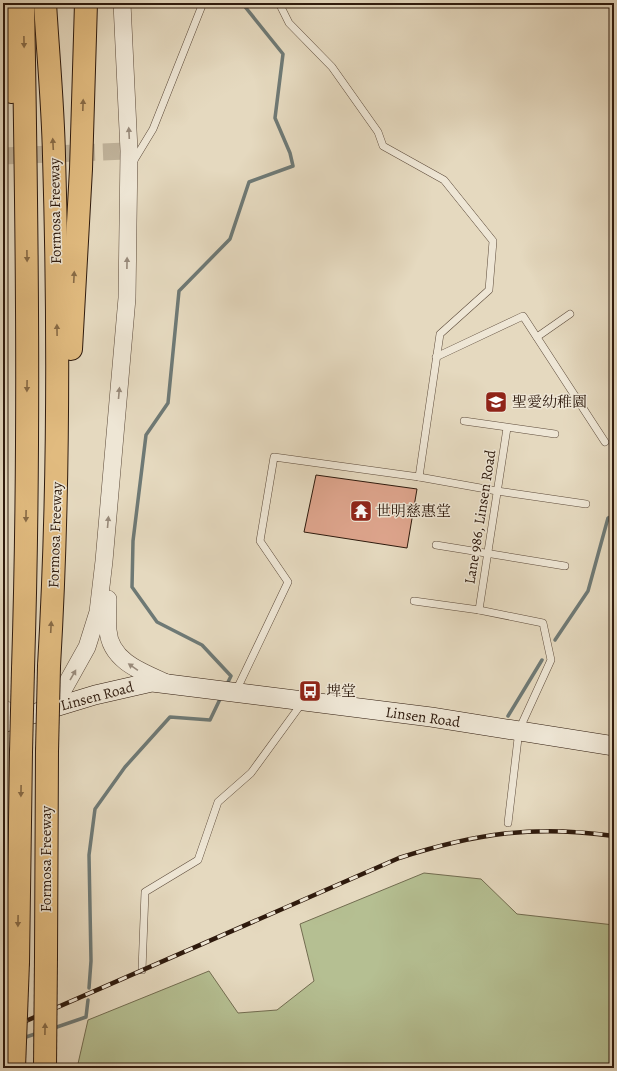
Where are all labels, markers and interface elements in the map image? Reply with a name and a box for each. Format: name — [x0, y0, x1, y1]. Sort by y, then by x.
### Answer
one-way arrow — [20, 36, 27, 48]
one-way arrow — [80, 98, 86, 111]
one-way arrow — [125, 127, 132, 139]
one-way arrow — [50, 138, 57, 150]
street label: Formosa Freeway — [44, 157, 66, 264]
one-way arrow — [24, 250, 30, 263]
one-way arrow — [124, 256, 130, 269]
one-way arrow — [71, 271, 78, 283]
one-way arrow — [54, 323, 60, 336]
one-way arrow — [24, 380, 30, 393]
one-way arrow — [115, 387, 122, 399]
school or university icon: 聖愛幼稚園 — [483, 389, 509, 415]
place label: 聖愛幼稚園 — [512, 392, 587, 412]
street label: Lane 986, Linsen Road — [459, 447, 501, 586]
street label: Formosa Freeway — [43, 481, 67, 588]
temple icon: 世明慈惠堂 — [348, 498, 374, 524]
place label: 世明慈惠堂 — [376, 501, 451, 521]
one-way arrow — [23, 510, 29, 523]
one-way arrow — [104, 516, 111, 528]
one-way arrow — [48, 621, 55, 633]
one-way arrow — [128, 663, 138, 671]
one-way arrow — [70, 669, 76, 681]
street label: Linsen Road — [58, 676, 137, 715]
bus stop icon: 埤堂 — [297, 678, 323, 704]
place label: 埤堂 — [326, 681, 356, 701]
street label: Linsen Road — [384, 702, 463, 732]
one-way arrow — [18, 785, 24, 798]
street label: Formosa Freeway — [36, 806, 56, 912]
one-way arrow — [15, 915, 22, 927]
one-way arrow — [42, 1022, 48, 1035]

